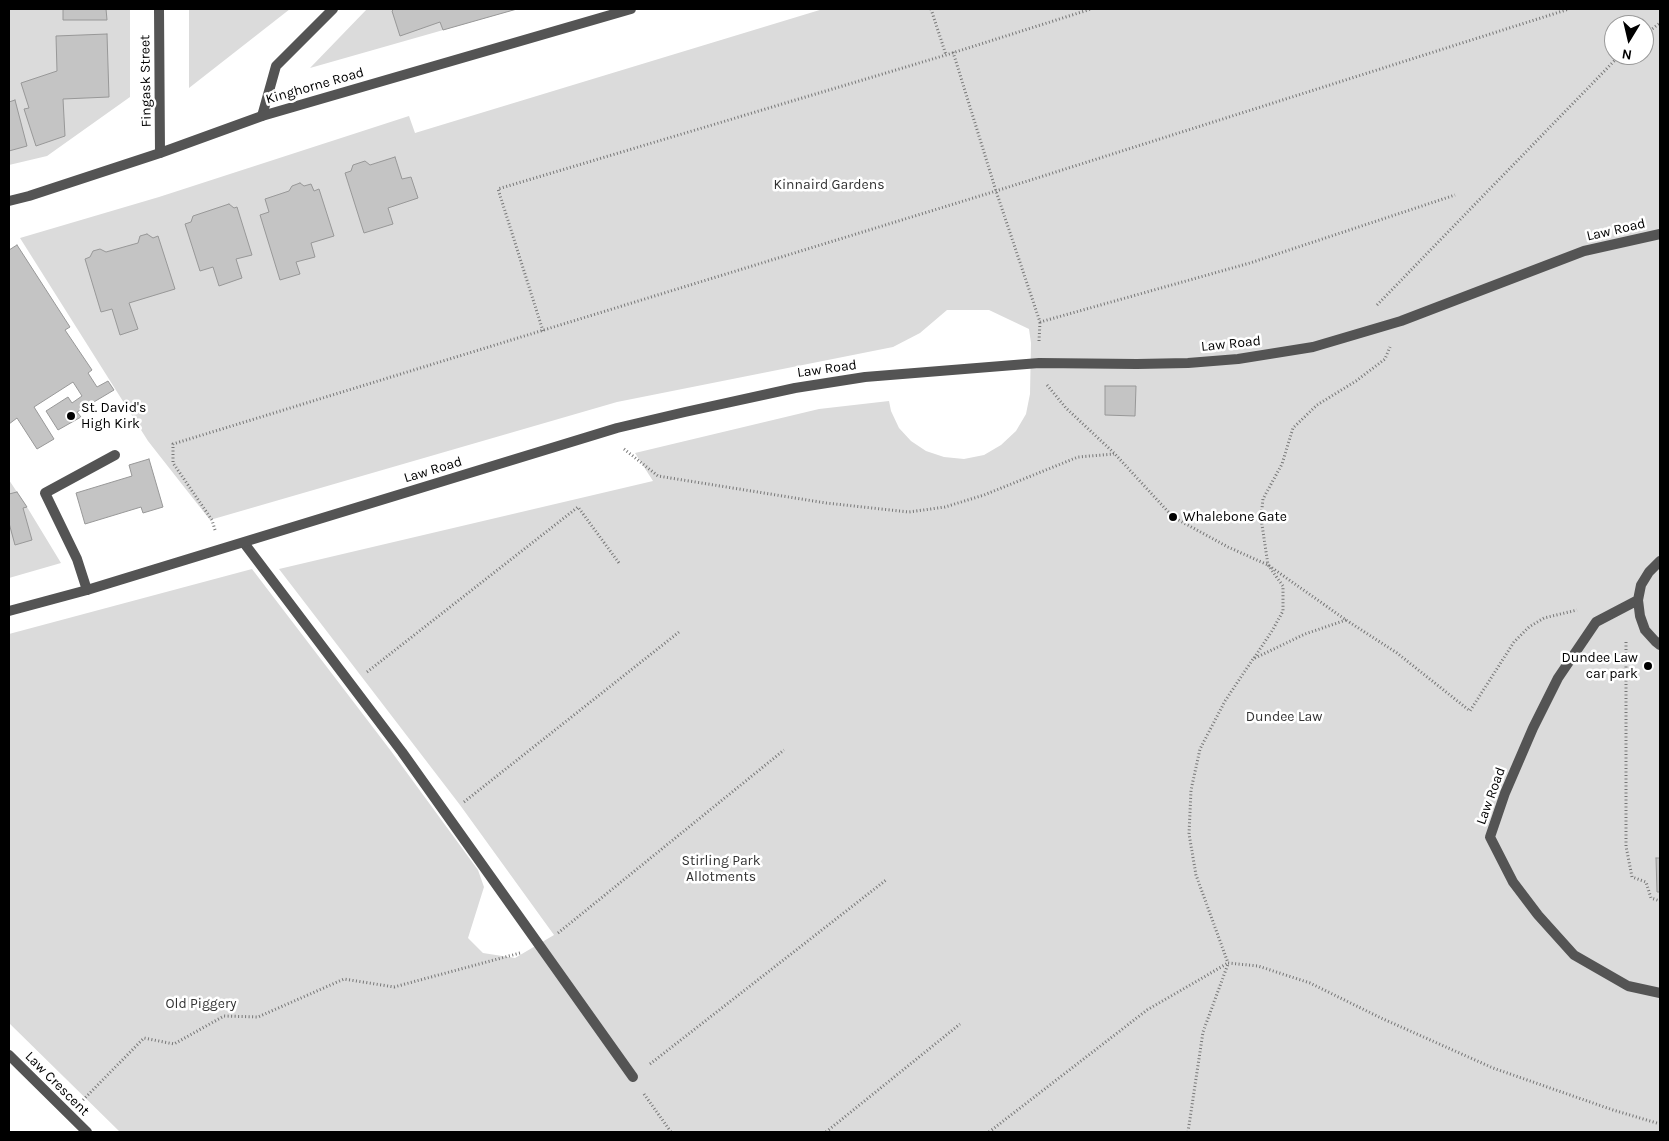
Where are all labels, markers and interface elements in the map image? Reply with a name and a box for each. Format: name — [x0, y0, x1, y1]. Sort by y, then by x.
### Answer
north arrow — [1604, 15, 1654, 65]
street label: Fingask Street — [137, 35, 155, 127]
text: N — [1620, 45, 1633, 64]
street label: Kinghorne Road — [264, 64, 366, 108]
park label: Kinnaird Gardens — [773, 177, 885, 193]
street label: Law Road — [1585, 215, 1647, 245]
street label: Law Road — [1200, 333, 1262, 355]
street label: Law Road — [796, 357, 858, 381]
place label: St. David's High Kirk — [81, 400, 146, 432]
marker: St. David's High Kirk — [65, 410, 77, 422]
street label: Law Road — [402, 453, 464, 487]
place label: Whalebone Gate — [1183, 509, 1287, 525]
marker: Whalebone Gate — [1167, 511, 1179, 523]
place label: Dundee Law car park — [1561, 650, 1638, 682]
marker: Dundee Law car park — [1642, 660, 1654, 672]
park label: Dundee Law — [1246, 709, 1322, 725]
street label: Law Road — [1473, 765, 1509, 827]
park label: Stirling Park Allotments — [681, 853, 761, 886]
park label: Old Piggery — [165, 996, 237, 1012]
street label: Law Crescent — [21, 1048, 93, 1120]

